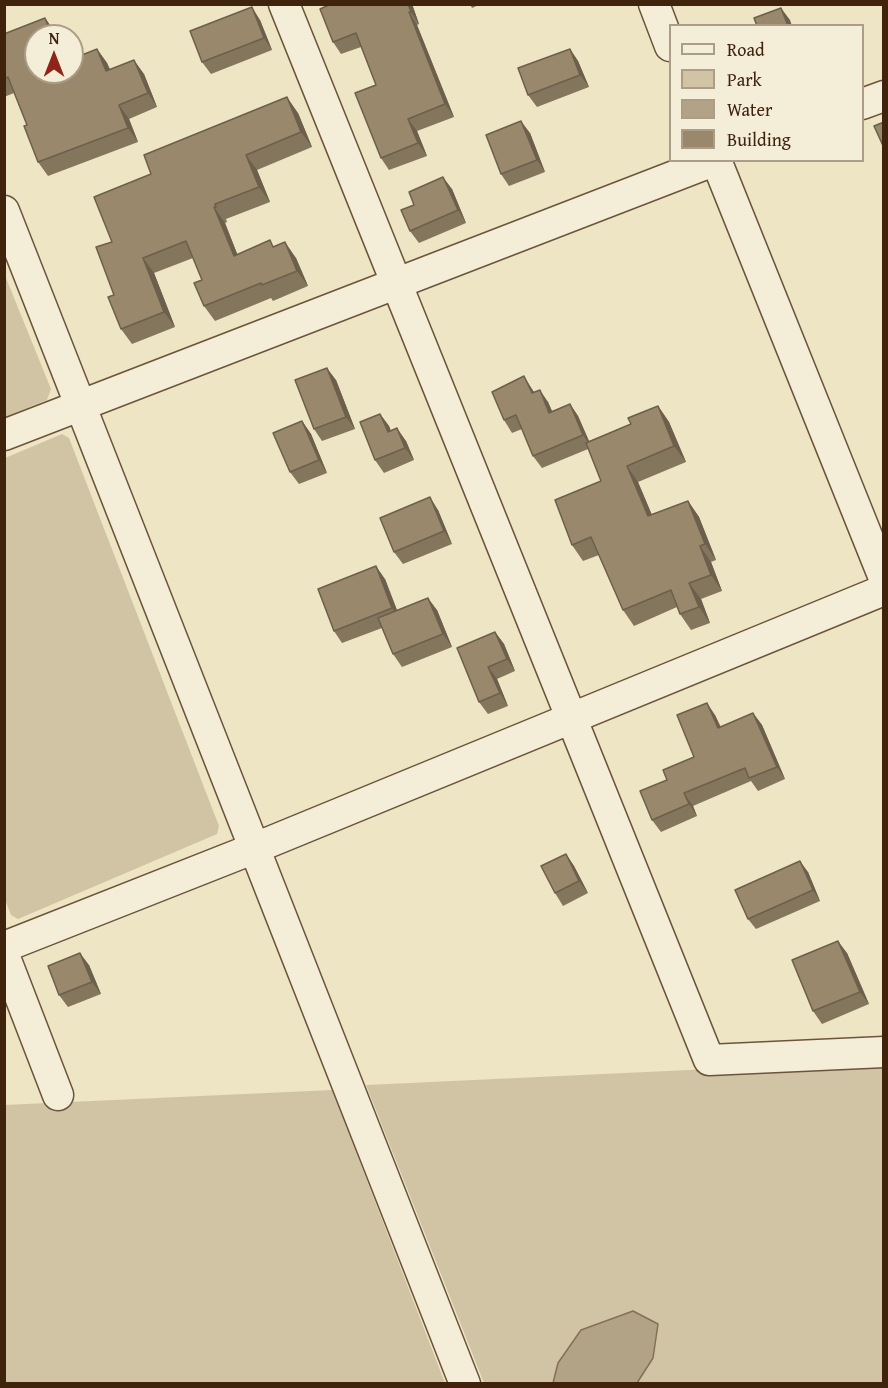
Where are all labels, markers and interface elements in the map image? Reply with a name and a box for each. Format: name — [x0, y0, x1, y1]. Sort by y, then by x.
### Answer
north arrow — [24, 24, 84, 84]
legend — [669, 24, 864, 162]
text: N — [49, 26, 59, 50]
text: Road — [727, 36, 765, 63]
text: Park — [727, 66, 762, 93]
text: Water — [727, 96, 772, 123]
text: Building — [727, 126, 791, 153]

